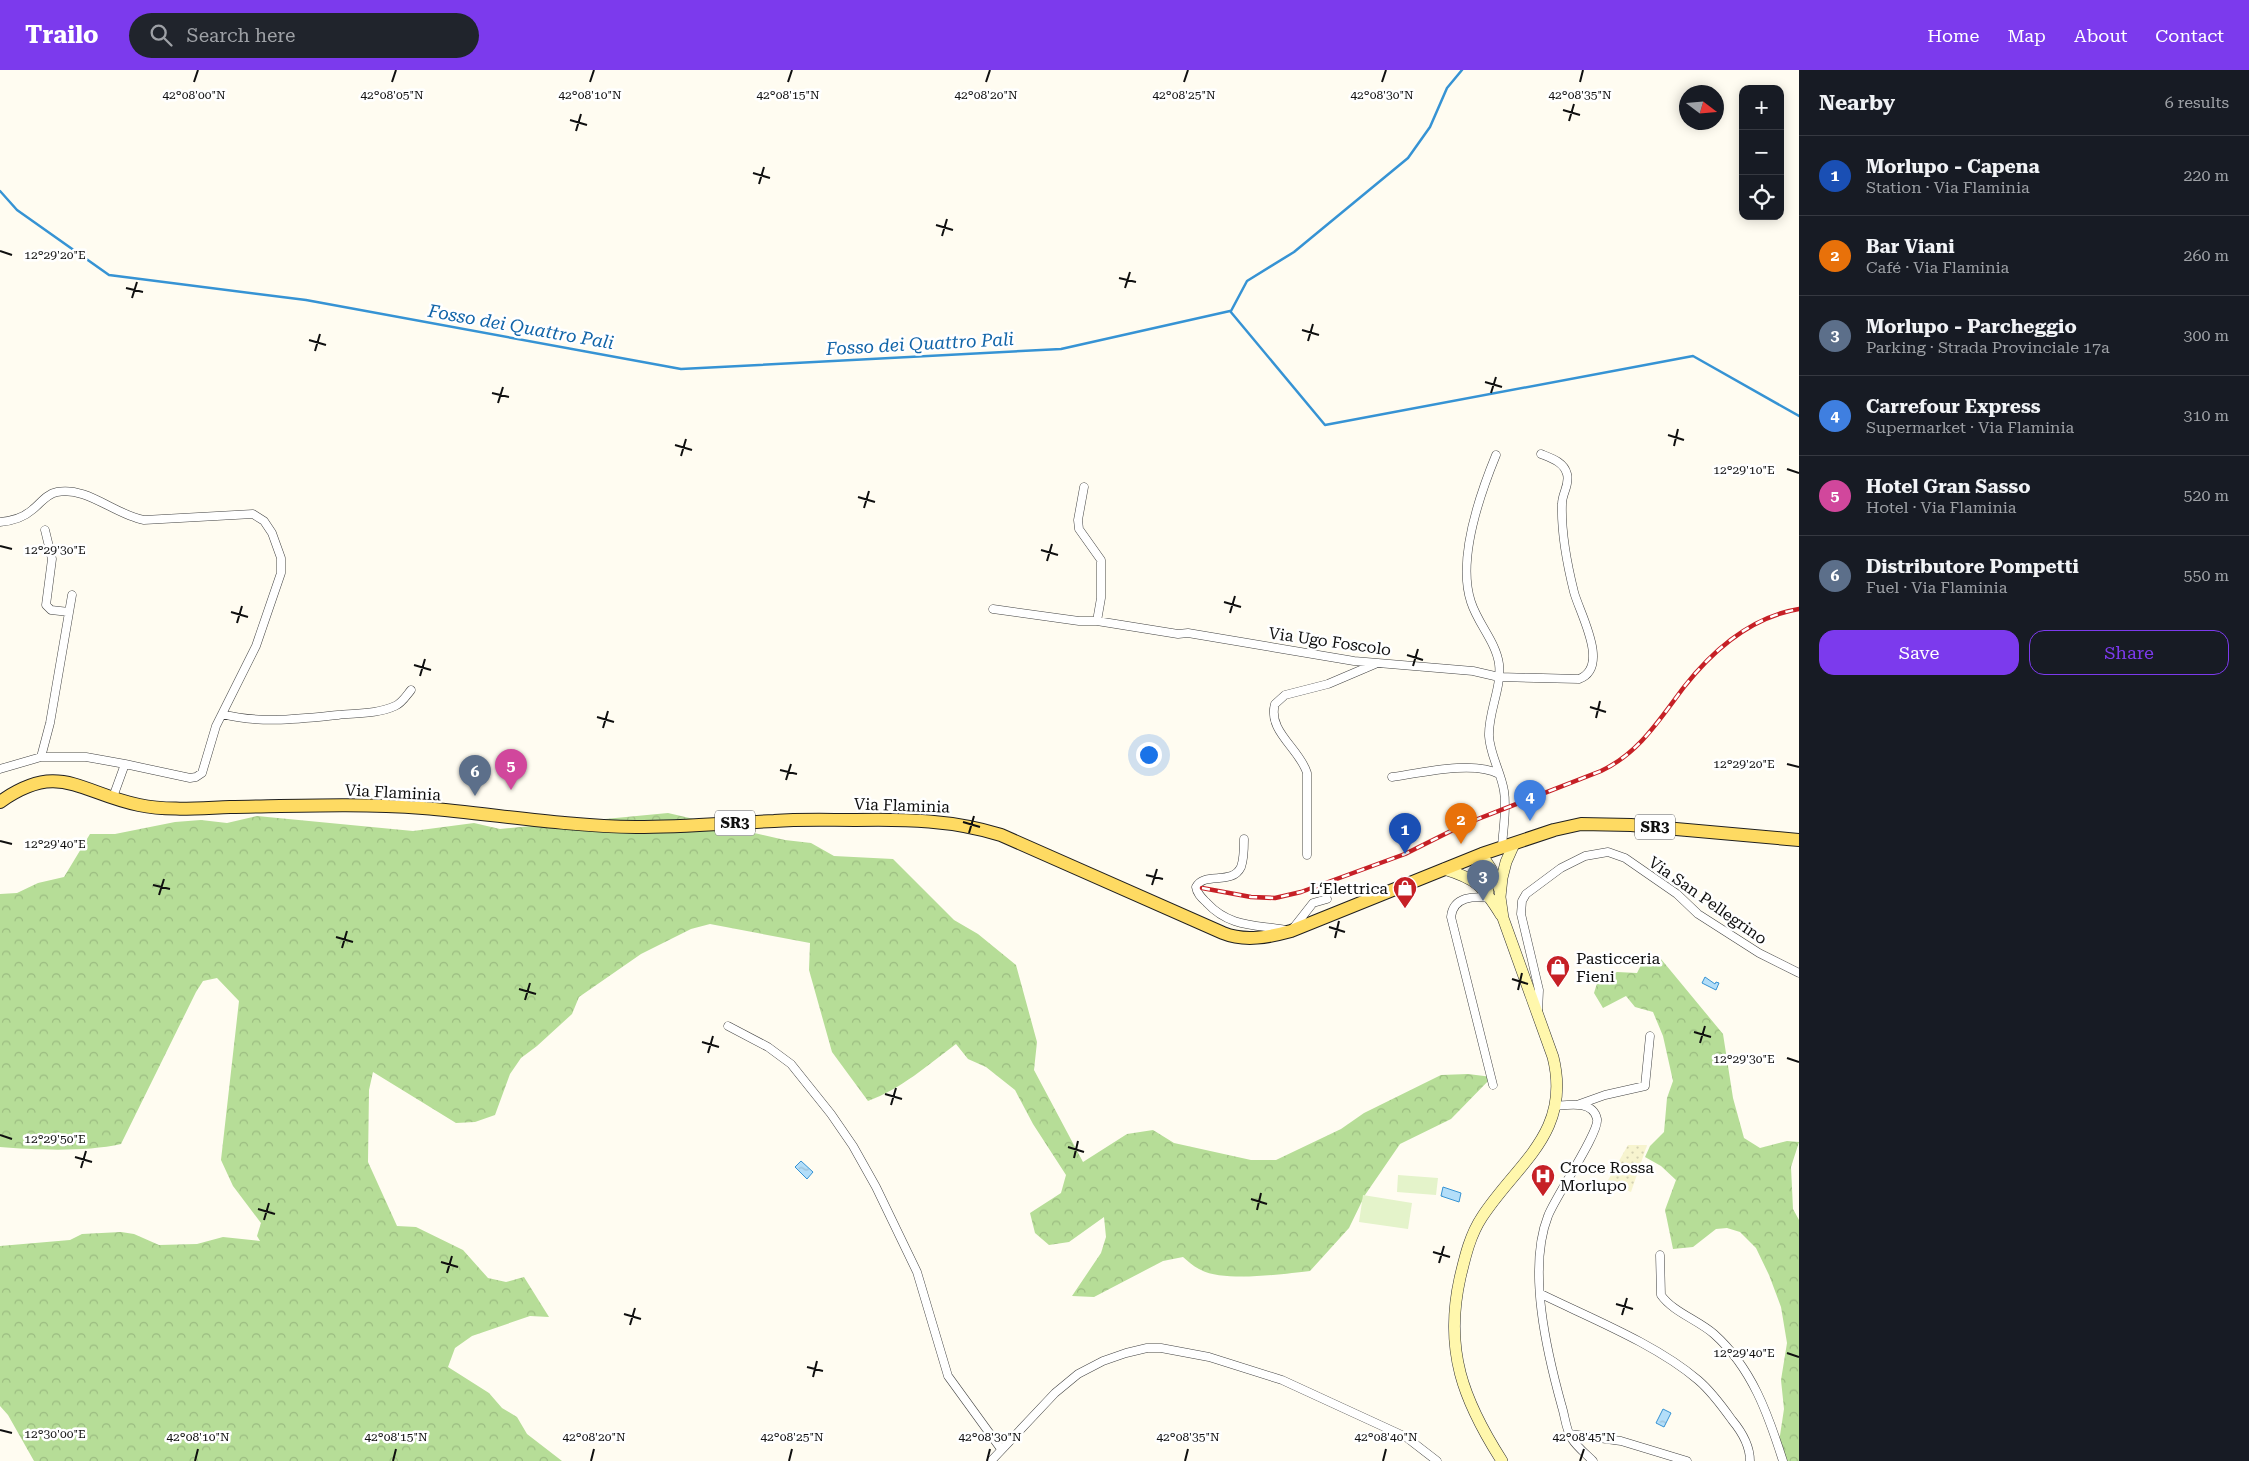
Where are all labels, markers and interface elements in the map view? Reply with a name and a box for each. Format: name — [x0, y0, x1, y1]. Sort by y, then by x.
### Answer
search box — [129, 13, 479, 58]
text: Trailo — [25, 21, 99, 49]
icon: search — [147, 21, 175, 49]
text: Search here — [187, 24, 295, 47]
text: Home — [1927, 25, 1979, 46]
text: Map — [2007, 25, 2046, 46]
text: About — [2074, 25, 2127, 46]
text: Contact — [2155, 25, 2224, 46]
north arrow — [1679, 85, 1724, 130]
map controls — [1739, 85, 1784, 220]
button: + — [1739, 85, 1784, 130]
text: 42°08'00"N — [162, 88, 226, 102]
text: 42°08'05"N — [360, 88, 424, 102]
text: 42°08'10"N — [558, 88, 622, 102]
text: 42°08'15"N — [756, 88, 820, 102]
text: 42°08'20"N — [954, 88, 1018, 102]
text: 42°08'25"N — [1152, 88, 1216, 102]
text: 42°08'30"N — [1350, 88, 1414, 102]
text: 42°08'35"N — [1548, 88, 1612, 102]
text: Nearby — [1819, 91, 1895, 115]
text: 6 results — [2165, 93, 2229, 112]
button: − — [1739, 130, 1784, 175]
text: Morlupo - Capena — [1866, 155, 2040, 178]
text: 1 — [1831, 166, 1839, 185]
text: 220 m — [2183, 166, 2229, 185]
button: locate — [1739, 175, 1784, 220]
text: Station · Via Flaminia — [1866, 178, 2030, 197]
text: Bar Viani — [1866, 235, 1955, 258]
text: 2 — [1831, 246, 1839, 265]
text: 260 m — [2183, 246, 2229, 265]
text: 12°29'20"E — [24, 248, 86, 262]
text: Café · Via Flaminia — [1866, 258, 2009, 277]
water label: Fosso dei Quattro Pali — [426, 300, 616, 353]
text: Morlupo - Parcheggio — [1866, 315, 2077, 338]
text: 3 — [1831, 326, 1839, 345]
text: 300 m — [2183, 326, 2229, 345]
water label: Fosso dei Quattro Pali — [824, 328, 1015, 359]
text: Parking · Strada Provinciale 17a — [1866, 338, 2110, 357]
text: Carrefour Express — [1866, 395, 2040, 418]
text: 4 — [1831, 406, 1839, 425]
text: 310 m — [2183, 406, 2229, 425]
text: Supermarket · Via Flaminia — [1866, 418, 2074, 437]
text: 12°29'10"E — [1713, 463, 1775, 477]
text: Hotel Gran Sasso — [1866, 475, 2031, 498]
text: 5 — [1831, 486, 1839, 505]
text: 520 m — [2183, 486, 2229, 505]
text: Hotel · Via Flaminia — [1866, 498, 2017, 517]
text: 12°29'30"E — [24, 543, 86, 557]
text: Distributore Pompetti — [1866, 555, 2079, 578]
text: 6 — [1831, 566, 1839, 585]
text: 550 m — [2183, 566, 2229, 585]
text: Fuel · Via Flaminia — [1866, 578, 2007, 597]
street label: Via Ugo Foscolo — [1267, 623, 1393, 660]
button: Save — [1819, 630, 2019, 675]
button: Share — [2029, 630, 2229, 675]
your location — [1136, 742, 1162, 768]
pin: 5 — [495, 749, 527, 790]
pin: 6 — [459, 755, 491, 796]
text: 12°29'20"E — [1713, 757, 1775, 771]
street label: Via Flaminia — [345, 780, 442, 805]
pin: 4 — [1514, 780, 1546, 821]
street label: Via Flaminia — [854, 794, 951, 817]
pin: 2 — [1445, 803, 1477, 844]
road number: SR3 — [715, 810, 755, 836]
pin: 1 — [1389, 813, 1421, 854]
road number: SR3 — [1635, 814, 1675, 840]
text: 12°29'40"E — [24, 837, 86, 851]
street label: Via San Pellegrino — [1645, 852, 1771, 948]
pin: 3 — [1467, 860, 1499, 901]
shop icon: L‘Elettrica — [1392, 875, 1418, 909]
place label: L‘Elettrica — [1310, 879, 1388, 898]
place label: Pasticceria Fieni — [1576, 949, 1661, 986]
shop icon: Pasticceria Fieni — [1545, 954, 1571, 988]
text: 12°29'30"E — [1713, 1052, 1775, 1066]
text: 12°29'50"E — [24, 1132, 86, 1146]
place label: Croce Rossa Morlupo — [1560, 1158, 1654, 1195]
hospital icon: Croce Rossa Morlupo — [1530, 1163, 1556, 1197]
text: 12°29'40"E — [1713, 1346, 1775, 1360]
text: 12°30'00"E — [24, 1427, 86, 1441]
text: 42°08'10"N — [166, 1430, 230, 1444]
text: 42°08'15"N — [364, 1430, 428, 1444]
text: 42°08'20"N — [562, 1430, 626, 1444]
text: 42°08'25"N — [760, 1430, 824, 1444]
text: 42°08'30"N — [958, 1430, 1022, 1444]
text: 42°08'35"N — [1156, 1430, 1220, 1444]
text: 42°08'40"N — [1354, 1430, 1418, 1444]
text: 42°08'45"N — [1552, 1430, 1616, 1444]

